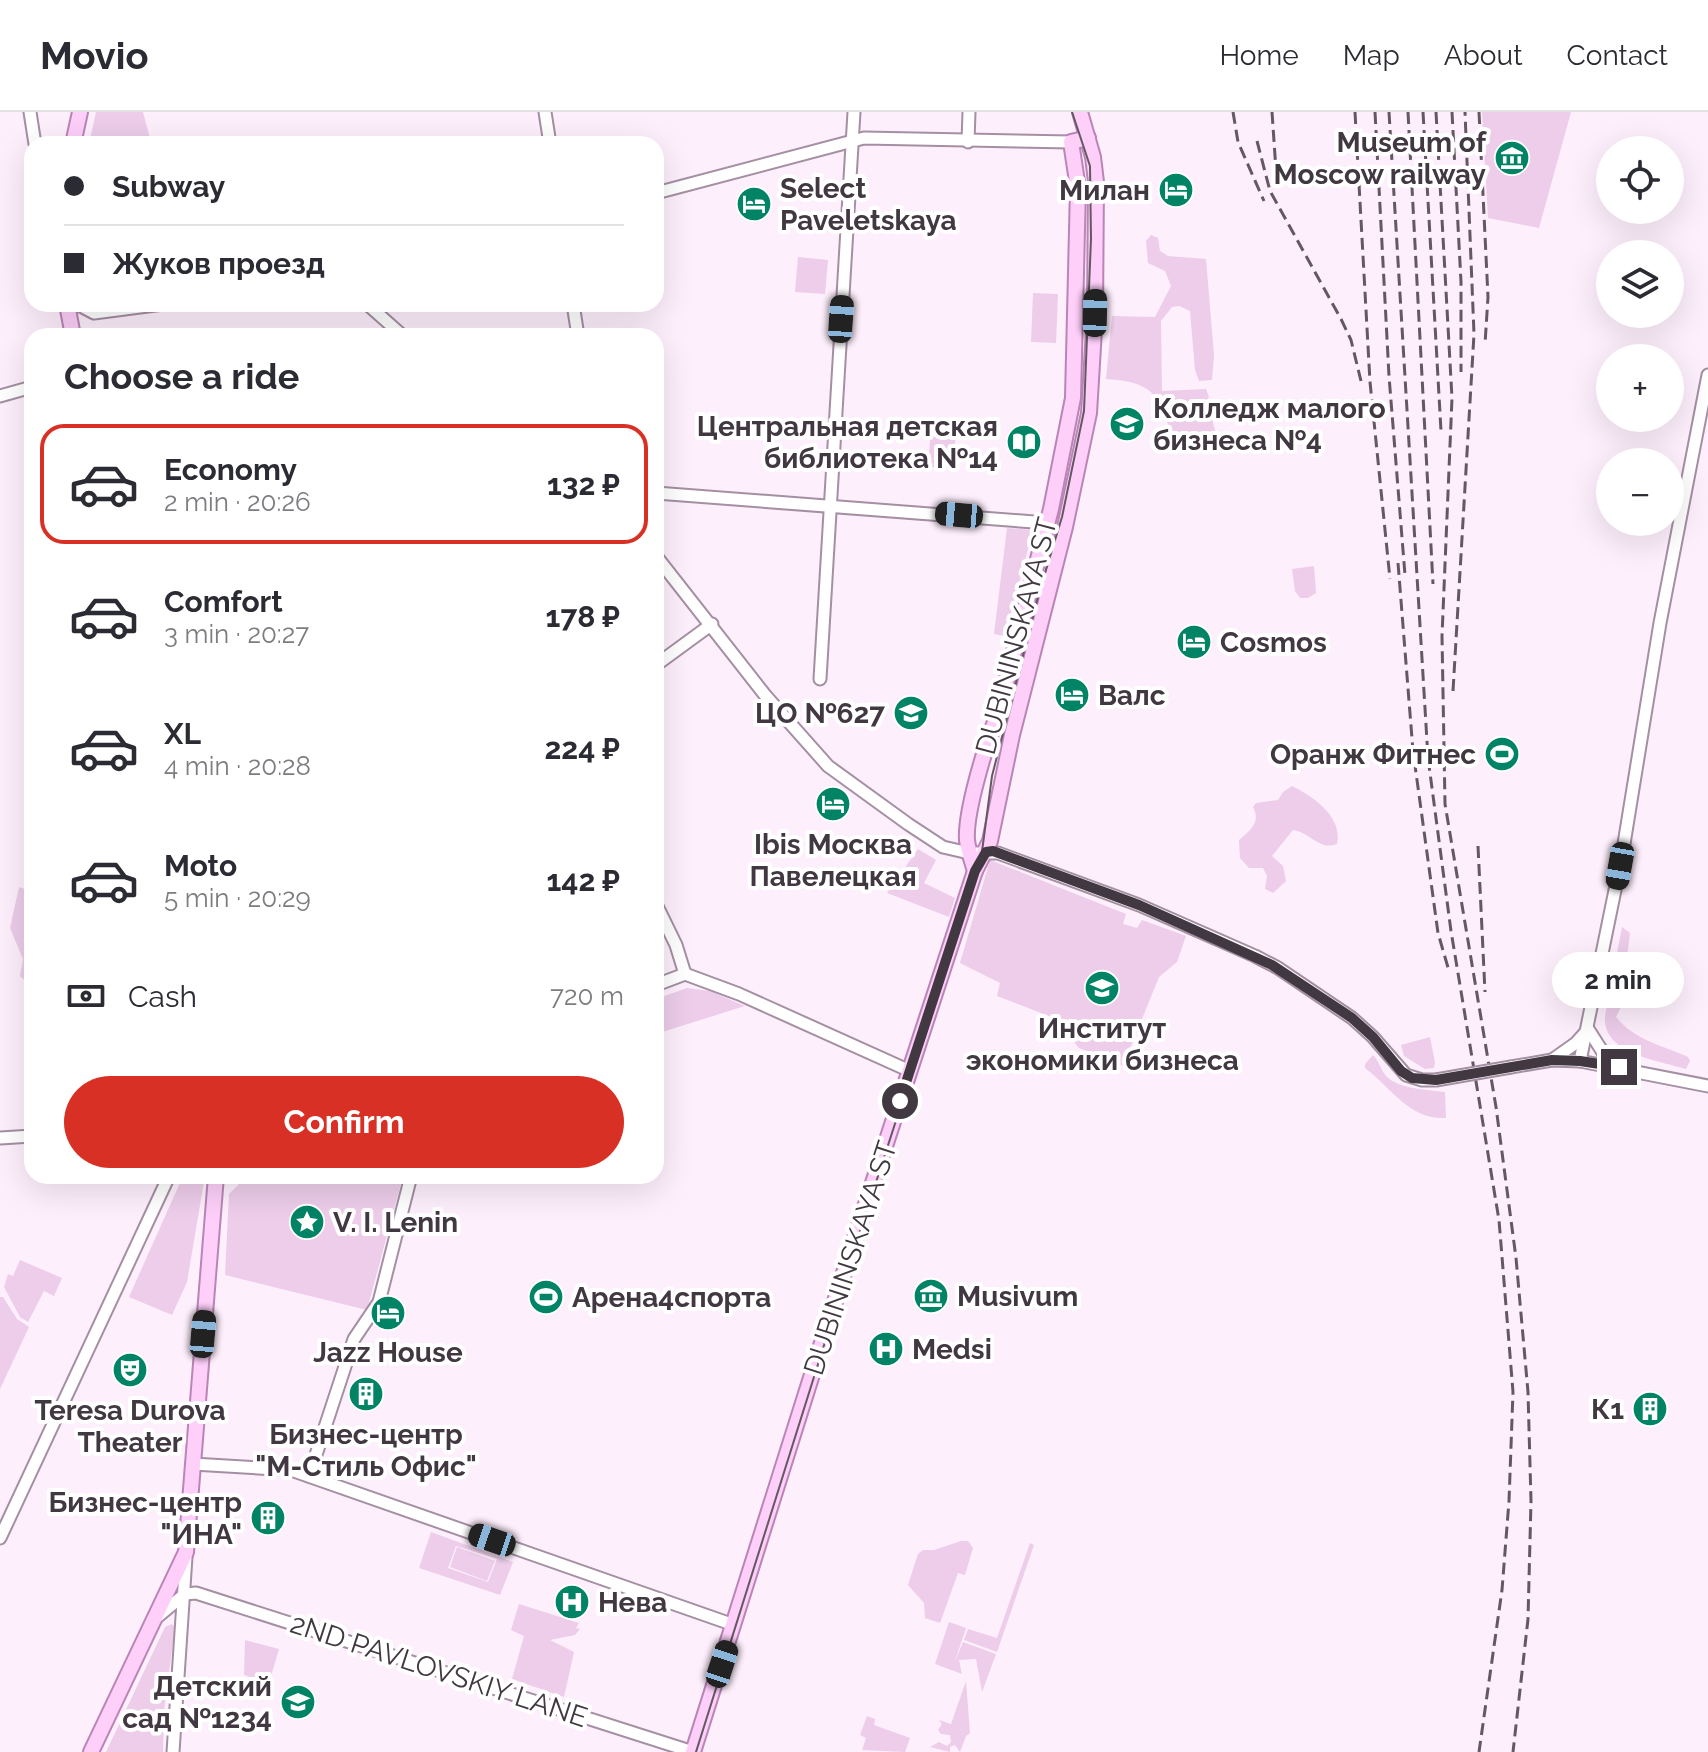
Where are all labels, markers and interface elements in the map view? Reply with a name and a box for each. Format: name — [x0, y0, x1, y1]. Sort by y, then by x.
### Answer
text: Movio — [40, 33, 149, 78]
text: Home — [1219, 39, 1299, 72]
text: Map — [1343, 39, 1400, 72]
text: About — [1444, 39, 1523, 72]
text: Contact — [1567, 39, 1668, 72]
place label: Museum of Moscow railway — [1274, 126, 1488, 191]
map controls — [1596, 136, 1684, 536]
button: locate — [1596, 136, 1684, 224]
museum icon: Museum of Moscow railway — [1493, 139, 1531, 177]
text: Subway — [112, 169, 225, 204]
hotel icon: Милан — [1157, 171, 1195, 209]
place label: Select Paveletskaya — [780, 172, 957, 237]
place label: Милан — [1059, 174, 1150, 207]
hotel icon: Select Paveletskaya — [735, 185, 773, 223]
button: layers — [1596, 240, 1684, 328]
text: Жуков проезд — [112, 246, 325, 281]
car — [1083, 289, 1107, 337]
car — [827, 294, 855, 344]
button: + — [1596, 344, 1684, 432]
text: Choose a ride — [64, 355, 299, 397]
place label: Колледж малого бизнеса №4 — [1153, 392, 1386, 457]
school or university icon: Колледж малого бизнеса №4 — [1108, 405, 1146, 443]
place label: Центральная детская библиотека №14 — [697, 410, 998, 475]
library icon: Центральная детская библиотека №14 — [1005, 423, 1043, 461]
icon: car — [68, 448, 140, 520]
button: − — [1596, 448, 1684, 536]
text: Economy — [164, 452, 297, 487]
text: 132 ₽ — [547, 467, 620, 502]
text: 2 min · 20:26 — [164, 487, 311, 517]
car — [934, 501, 984, 529]
street label: DUBININSKAYA ST — [969, 514, 1064, 758]
icon: car — [68, 580, 140, 652]
text: Comfort — [164, 584, 283, 619]
text: 178 ₽ — [546, 599, 620, 634]
text: 3 min · 20:27 — [164, 619, 309, 649]
hotel icon: Cosmos — [1175, 623, 1213, 661]
place label: Cosmos — [1220, 626, 1327, 659]
hotel icon: Валс — [1053, 676, 1091, 714]
place label: Валс — [1098, 679, 1166, 712]
school or university icon: ЦО №627 — [892, 694, 930, 732]
place label: ЦО №627 — [755, 697, 885, 730]
icon: car — [68, 712, 140, 784]
text: XL — [164, 716, 201, 751]
text: 224 ₽ — [544, 731, 620, 766]
sports icon: Оранж Фитнес — [1483, 735, 1521, 773]
place label: Оранж Фитнес — [1270, 738, 1476, 771]
text: 4 min · 20:28 — [164, 751, 311, 781]
hotel icon: Ibis Москва Павелецкая — [814, 785, 852, 823]
place label: Ibis Москва Павелецкая — [749, 828, 917, 893]
car — [1604, 840, 1636, 892]
icon: car — [68, 844, 140, 916]
text: Moto — [164, 848, 237, 883]
text: 142 ₽ — [547, 863, 620, 898]
text: 5 min · 20:29 — [164, 883, 311, 913]
callout: 2 min — [1553, 951, 1685, 1007]
text: 2 min — [1584, 965, 1652, 995]
school or university icon: Институт экономики бизнеса — [1083, 969, 1121, 1007]
icon: cash — [64, 974, 108, 1018]
text: Cash — [128, 979, 197, 1014]
text: 720 m — [550, 981, 624, 1011]
place label: Институт экономики бизнеса — [965, 1012, 1239, 1077]
route end — [1601, 1049, 1637, 1085]
button: Confirm — [64, 1076, 624, 1168]
route start — [882, 1083, 918, 1119]
street label: DUBININSKAYA ST — [797, 1137, 904, 1379]
place icon: V. I. Lenin — [288, 1203, 326, 1241]
place label: V. I. Lenin — [333, 1206, 458, 1239]
museum icon: Musivum — [912, 1277, 950, 1315]
sports icon: Арена4спорта — [527, 1278, 565, 1316]
place label: Musivum — [957, 1280, 1078, 1313]
place label: Арена4спорта — [572, 1281, 771, 1314]
hotel icon: Jazz House — [369, 1294, 407, 1332]
car — [189, 1309, 217, 1359]
hospital icon: Medsi — [867, 1330, 905, 1368]
place label: Medsi — [912, 1333, 992, 1366]
place label: Jazz House — [313, 1336, 463, 1369]
theatre icon: Teresa Durova Theater — [111, 1351, 149, 1389]
building icon: Бизнес-центр "М-Стиль Офис" — [347, 1375, 385, 1413]
building icon: К1 — [1631, 1390, 1669, 1428]
place label: К1 — [1591, 1393, 1624, 1426]
place label: Teresa Durova Theater — [35, 1394, 225, 1459]
place label: Бизнес-центр "М-Стиль Офис" — [255, 1418, 477, 1483]
place label: Бизнес-центр "ИНА" — [49, 1486, 242, 1551]
building icon: Бизнес-центр "ИНА" — [249, 1499, 287, 1537]
car — [465, 1521, 519, 1559]
hospital icon: Нева — [553, 1583, 591, 1621]
place label: Нева — [598, 1586, 667, 1619]
street label: 2ND PAVLOVSKIY LANE — [286, 1607, 591, 1734]
car — [703, 1637, 741, 1691]
place label: Детский сад №1234 — [122, 1670, 272, 1735]
school or university icon: Детский сад №1234 — [279, 1683, 317, 1721]

